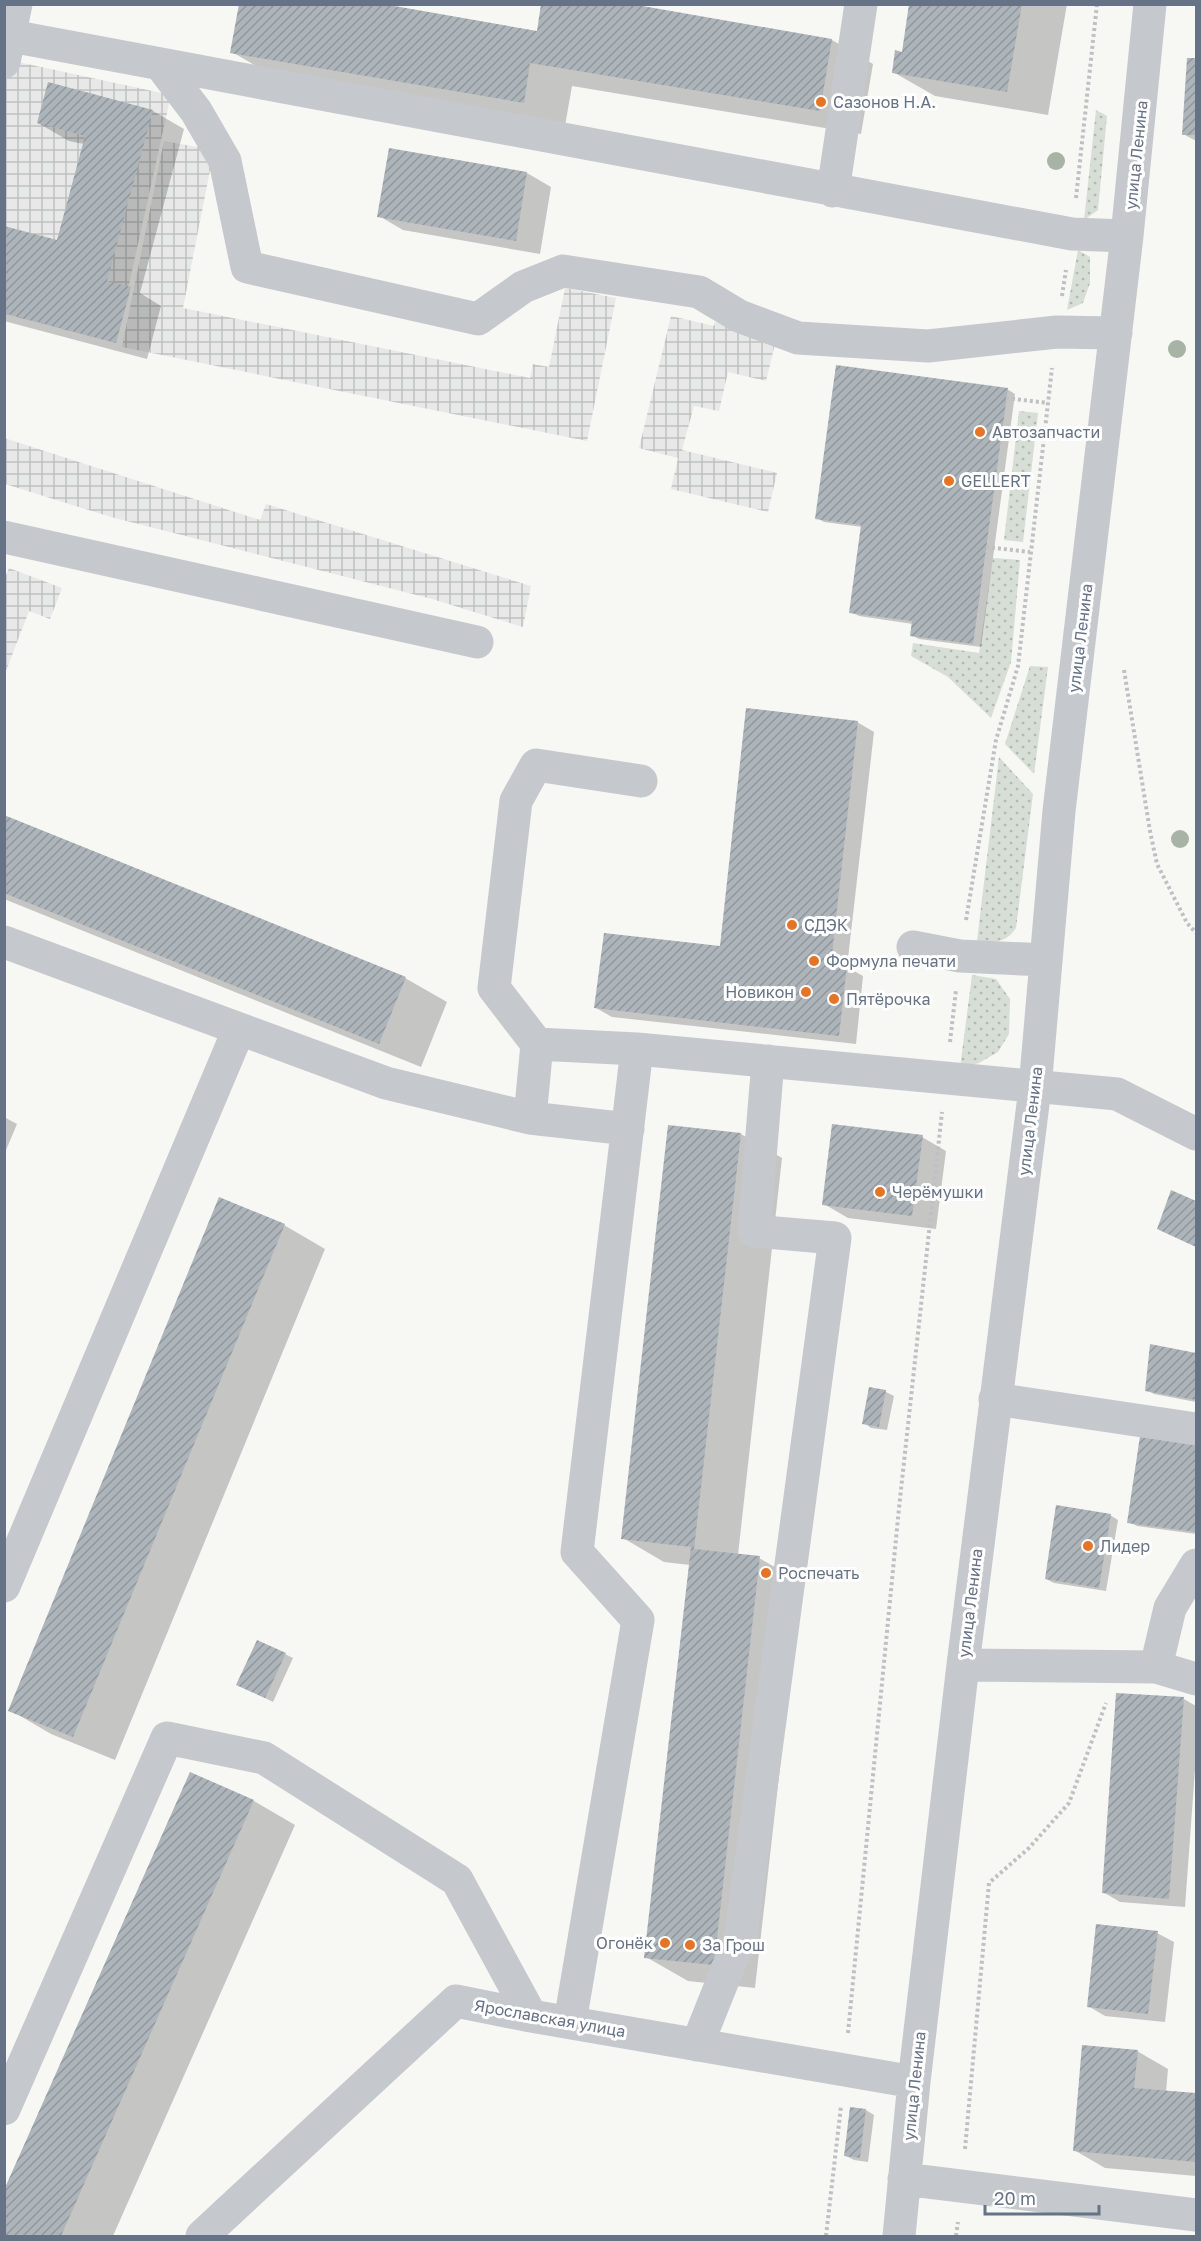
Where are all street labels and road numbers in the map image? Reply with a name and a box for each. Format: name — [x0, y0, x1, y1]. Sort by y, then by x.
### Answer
street label: улица Ленина — [1120, 99, 1152, 211]
street label: улица Ленина — [1063, 582, 1097, 694]
street label: улица Ленина — [1013, 1065, 1047, 1177]
street label: улица Ленина — [953, 1547, 987, 1659]
street label: Ярославская улица — [473, 1995, 627, 2041]
street label: улица Ленина — [898, 2030, 930, 2142]

